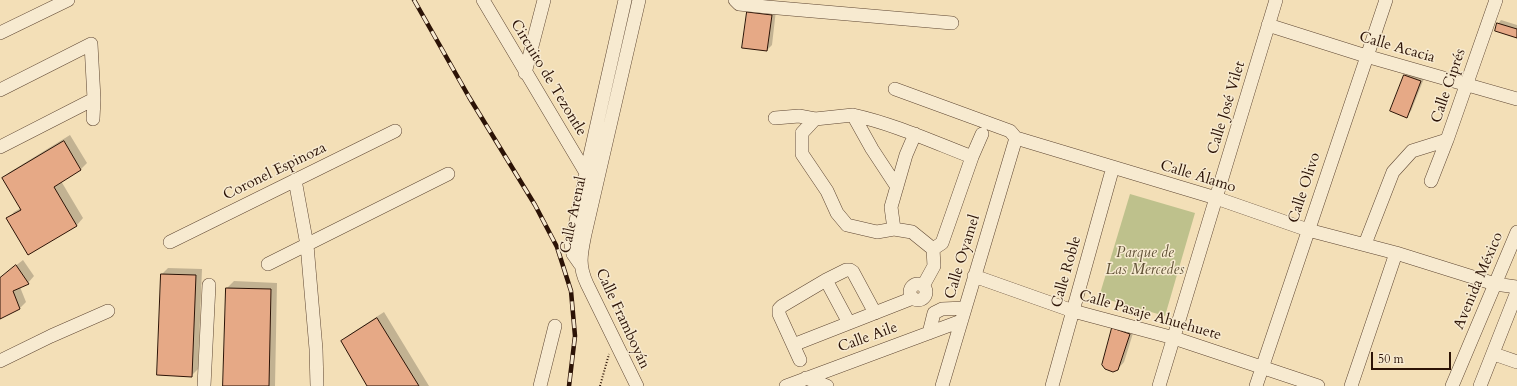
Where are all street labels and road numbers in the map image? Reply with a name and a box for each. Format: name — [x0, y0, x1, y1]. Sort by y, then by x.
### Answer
street label: Circuito de Tezontle — [506, 17, 590, 139]
street label: Calle Acacia — [1357, 29, 1437, 67]
street label: Calle Ciprés — [1428, 46, 1470, 126]
street label: Calle José Vilet — [1204, 59, 1250, 157]
street label: Coronel Espinoza — [220, 139, 330, 205]
street label: Calle Olivo — [1285, 150, 1325, 226]
street label: Calle Álamo — [1158, 157, 1238, 197]
street label: Calle Arenal — [557, 175, 591, 255]
street label: Calle Oyamel — [942, 213, 984, 301]
street label: Avenida México — [1450, 230, 1508, 332]
street label: Calle Roble — [1048, 234, 1086, 310]
street label: Calle Framboyán — [591, 266, 653, 372]
street label: Calle Pasaje Ahuehuete — [1077, 287, 1223, 345]
street label: Calle Aile — [836, 319, 900, 357]

